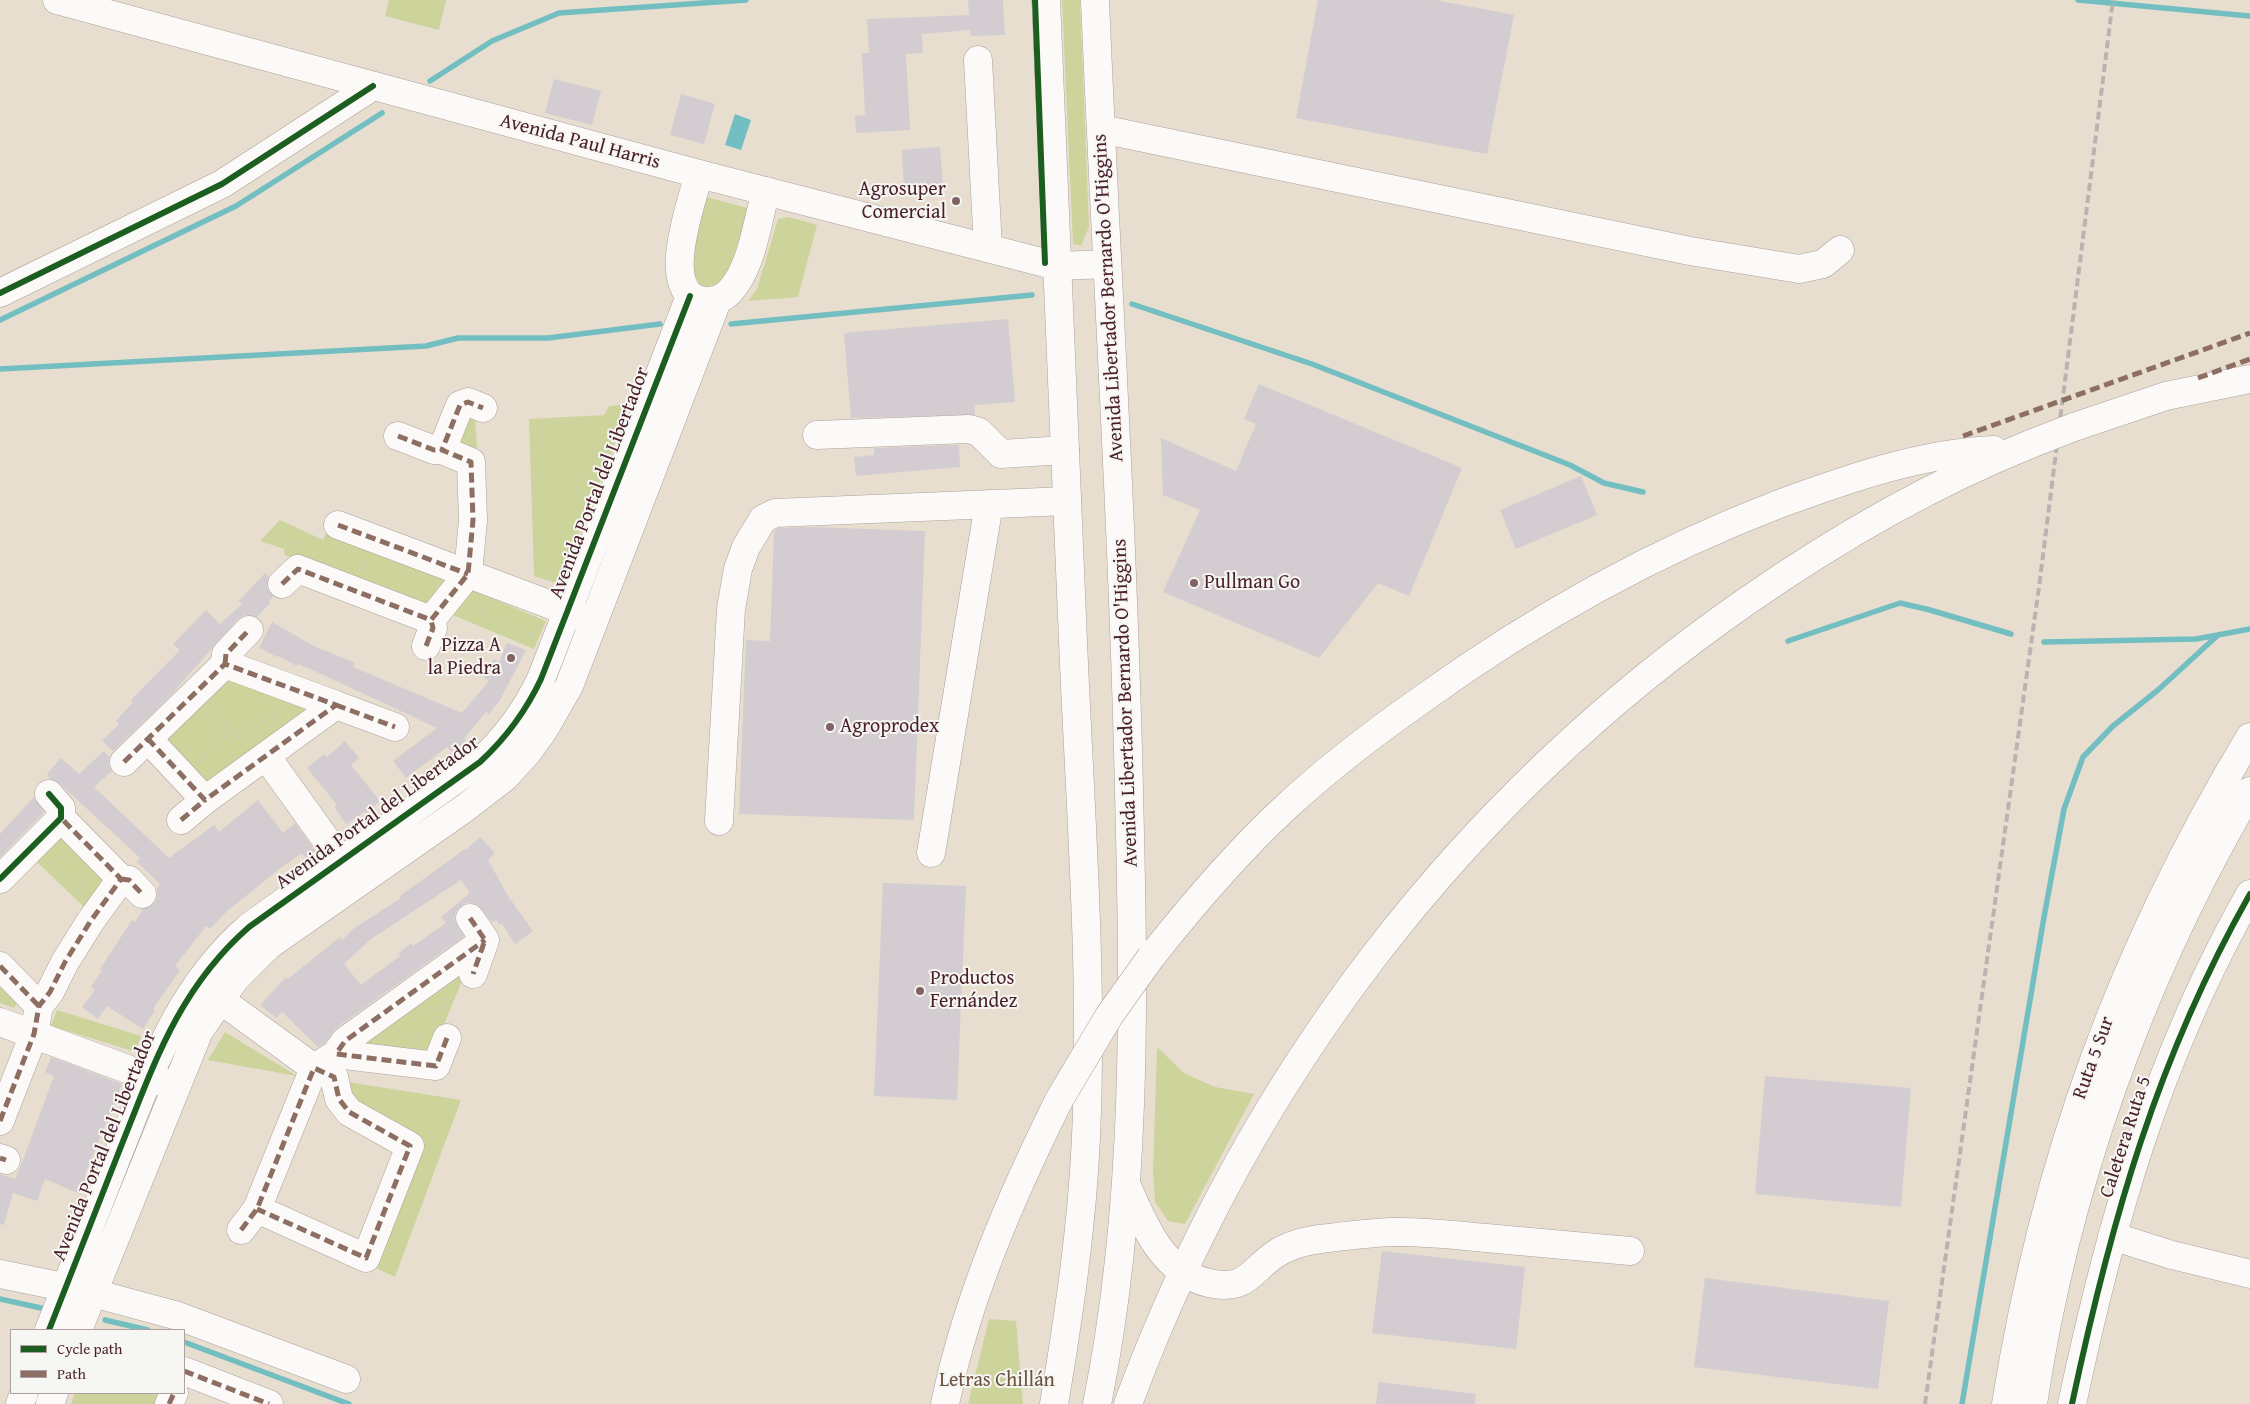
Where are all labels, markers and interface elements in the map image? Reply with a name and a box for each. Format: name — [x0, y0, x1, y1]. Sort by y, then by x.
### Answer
street label: Avenida Paul Harris — [497, 109, 663, 175]
street label: Avenida Libertador Bernardo O'Higgins — [1088, 133, 1130, 463]
place label: Agrosuper Comercial — [859, 178, 946, 225]
marker: Agrosuper Comercial — [950, 195, 962, 207]
street label: Avenida Portal del Libertador — [545, 364, 655, 602]
street label: Avenida Libertador Bernardo O'Higgins — [1108, 538, 1144, 868]
place label: Pullman Go — [1204, 571, 1300, 595]
marker: Pullman Go — [1188, 577, 1200, 589]
place label: Pizza A la Piedra — [428, 634, 501, 681]
marker: Pizza A la Piedra — [505, 652, 517, 664]
place label: Agroprodex — [840, 715, 939, 739]
marker: Agroprodex — [824, 721, 836, 733]
street label: Avenida Portal del Libertador — [271, 731, 485, 895]
place label: Productos Fernández — [930, 967, 1017, 1014]
marker: Productos Fernández — [914, 985, 926, 997]
street label: Ruta 5 Sur — [2068, 1013, 2120, 1103]
street label: Avenida Portal del Libertador — [48, 1027, 162, 1265]
street label: Caletera Ruta 5 — [2095, 1073, 2157, 1201]
legend — [10, 1329, 185, 1394]
text: Cycle path — [57, 1338, 123, 1359]
text: Path — [57, 1363, 86, 1384]
park label: Letras Chillán — [939, 1369, 1055, 1393]

